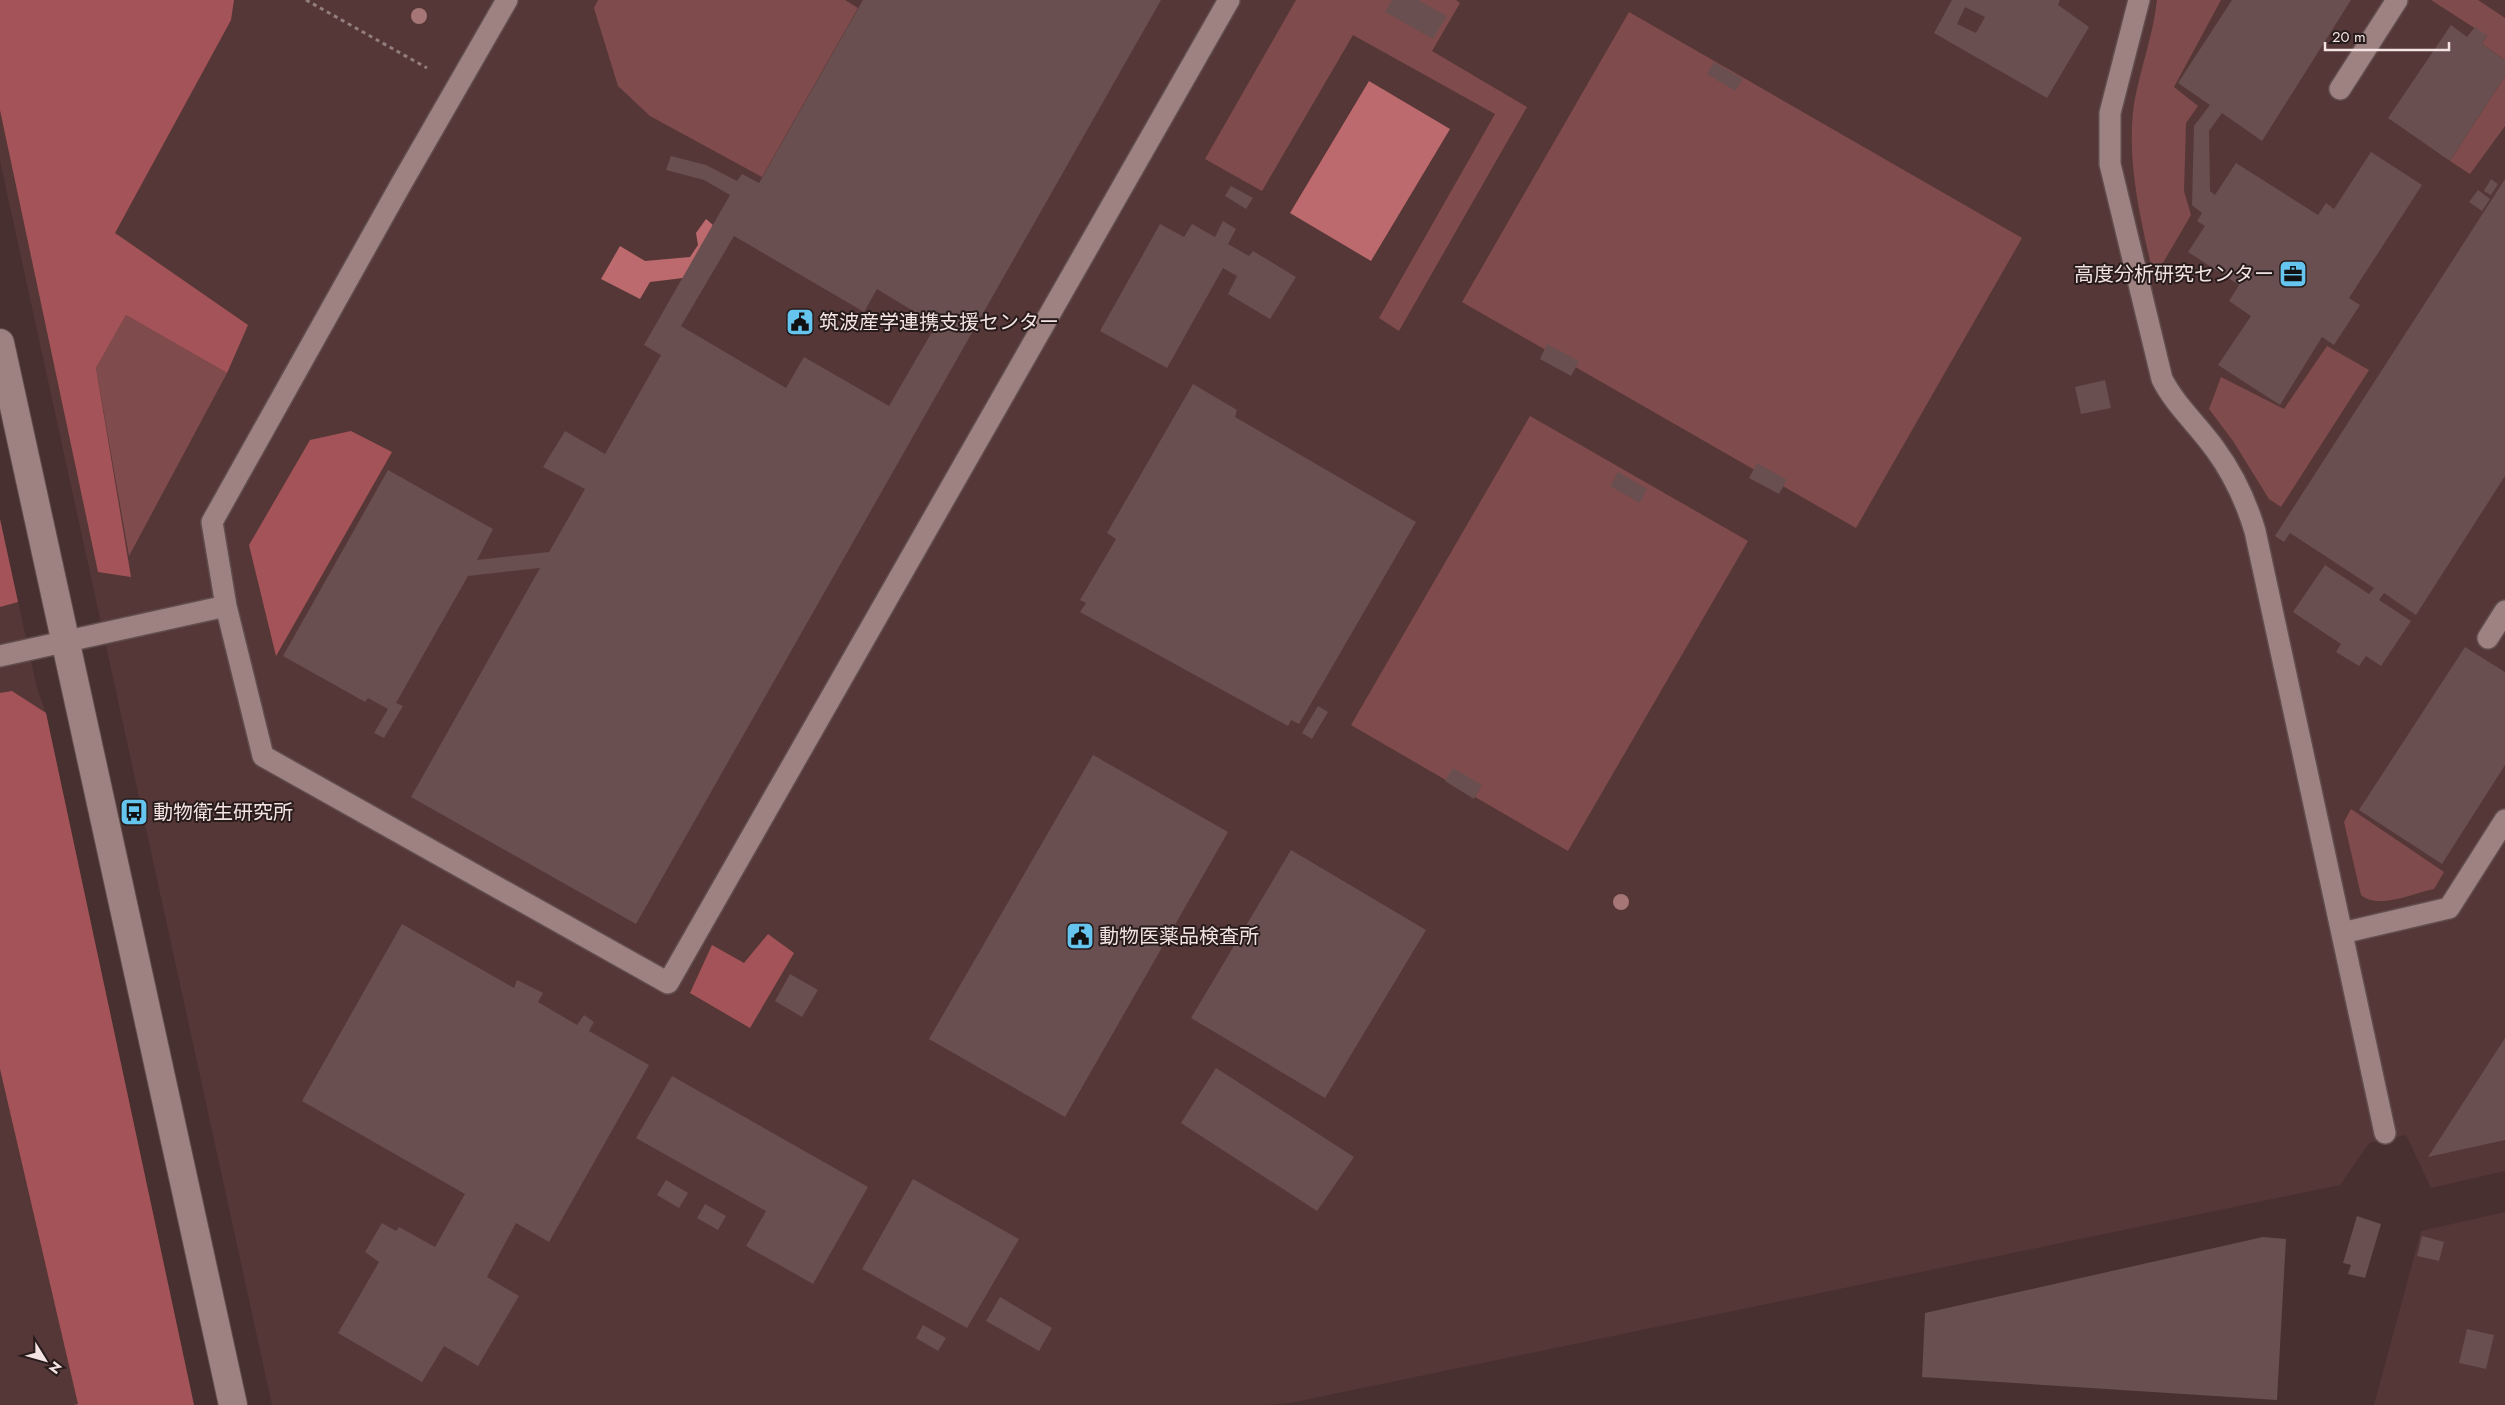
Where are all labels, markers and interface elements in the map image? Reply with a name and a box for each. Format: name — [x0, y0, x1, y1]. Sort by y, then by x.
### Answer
scale bar — [2325, 20, 2449, 52]
text: 20 m — [2332, 26, 2366, 48]
office icon: 高度分析研究センター — [2278, 259, 2308, 289]
place label: 高度分析研究センター — [2074, 260, 2274, 289]
public building icon: 筑波産学連携支援センター — [785, 307, 815, 337]
place label: 筑波産学連携支援センター — [819, 308, 1059, 337]
bus stop icon: 動物衛生研究所 — [119, 797, 149, 827]
place label: 動物衛生研究所 — [153, 798, 293, 827]
public building icon: 動物医薬品検査所 — [1065, 921, 1095, 951]
place label: 動物医薬品検査所 — [1099, 922, 1259, 951]
north arrow — [20, 1335, 70, 1385]
text: N — [44, 1357, 67, 1378]

